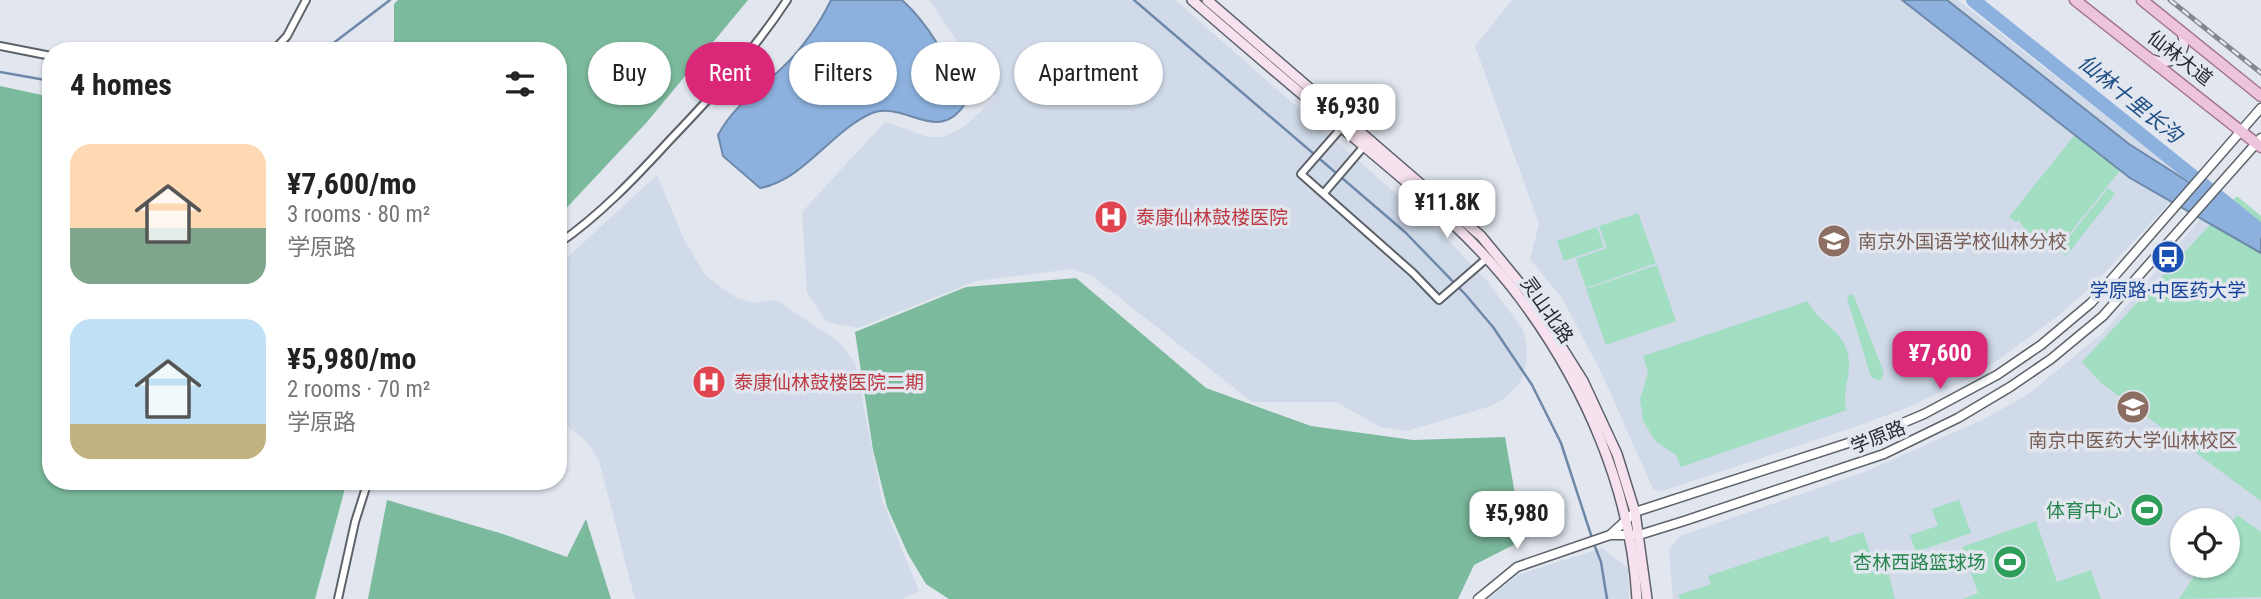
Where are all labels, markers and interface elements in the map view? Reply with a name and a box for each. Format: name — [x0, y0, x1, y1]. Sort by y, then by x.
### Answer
street label: 仙林大道 — [2143, 26, 2217, 90]
chip: Buy — [588, 42, 671, 105]
chip: Rent — [685, 42, 775, 105]
chip: Filters — [789, 42, 897, 105]
chip: New — [911, 42, 1000, 105]
chip: Apartment — [1014, 42, 1163, 105]
water label: 仙林十里长沟 — [2073, 50, 2188, 149]
icon: filters — [501, 65, 539, 103]
text: 4 homes — [70, 67, 172, 102]
pin: ¥6,930 — [1291, 85, 1405, 144]
text: ¥6,930 — [1316, 93, 1380, 120]
text: ¥7,600/mo — [287, 166, 416, 201]
icon: home — [126, 172, 210, 256]
pin: ¥11.8K — [1390, 180, 1504, 240]
text: ¥11.8K — [1414, 189, 1480, 216]
hospital icon: 泰康仙林鼓楼医院 — [1092, 198, 1130, 236]
text: 3 rooms · 80 m² — [287, 201, 430, 228]
place label: 泰康仙林鼓楼医院 — [1136, 206, 1288, 229]
school or university icon: 南京外国语学校仙林分校 — [1815, 222, 1853, 260]
place label: 南京外国语学校仙林分校 — [1858, 230, 2067, 253]
text: 学原路 — [287, 234, 356, 261]
bus stop icon: 学原路·中医药大学 — [2149, 238, 2187, 276]
street label: 灵山北路 — [1516, 272, 1578, 348]
place label: 学原路·中医药大学 — [2090, 279, 2246, 302]
pin: ¥7,600 — [1883, 332, 1997, 391]
text: ¥7,600 — [1908, 340, 1972, 367]
text: ¥5,980/mo — [287, 341, 416, 376]
icon: home — [126, 347, 210, 431]
hospital icon: 泰康仙林鼓楼医院二期 — [690, 363, 728, 401]
place label: 泰康仙林鼓楼医院二期 — [734, 371, 924, 394]
text: 2 rooms · 70 m² — [287, 376, 430, 403]
school or university icon: 南京中医药大学仙林校区 — [2114, 388, 2152, 426]
text: 学原路 — [287, 409, 356, 436]
street label: 学原路 — [1847, 416, 1909, 458]
place label: 南京中医药大学仙林校区 — [2028, 429, 2238, 452]
pin: ¥5,980 — [1460, 491, 1574, 551]
sports icon: 体育中心 — [2128, 491, 2166, 529]
place label: 体育中心 — [2046, 499, 2122, 522]
text: ¥5,980 — [1485, 500, 1549, 527]
map controls — [2170, 508, 2240, 578]
button: locate — [2170, 508, 2240, 578]
sports icon: 杏林西路篮球场 — [1991, 543, 2029, 581]
place label: 杏林西路篮球场 — [1853, 551, 1986, 574]

